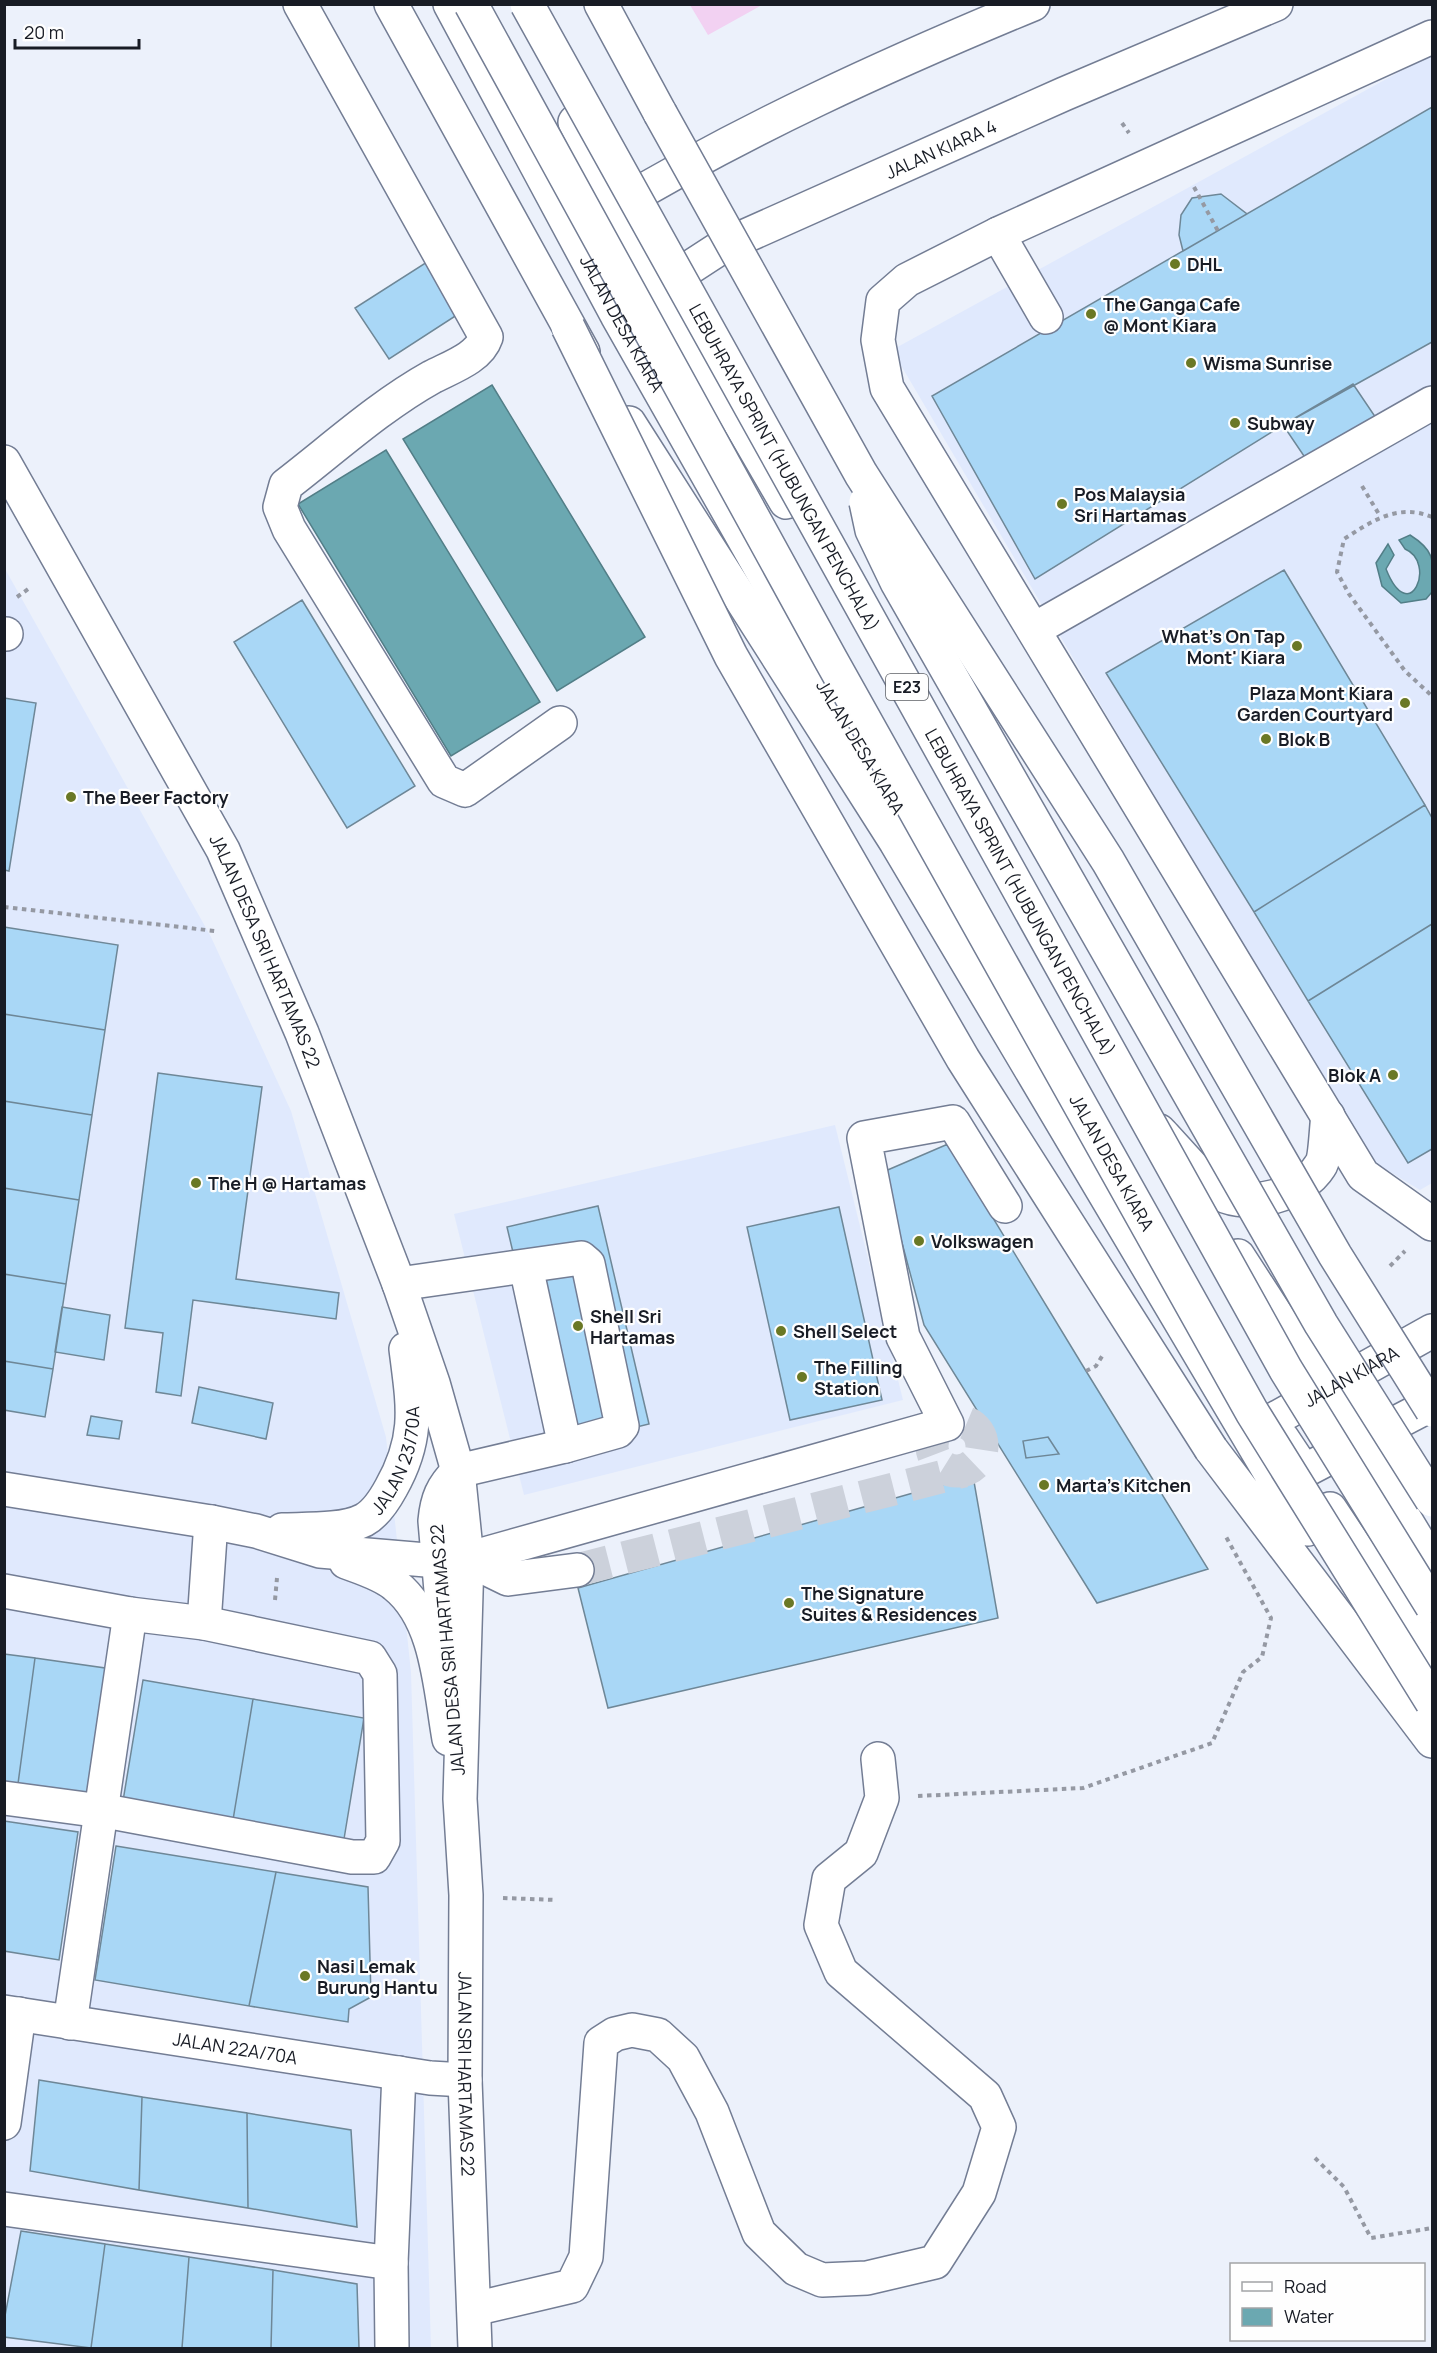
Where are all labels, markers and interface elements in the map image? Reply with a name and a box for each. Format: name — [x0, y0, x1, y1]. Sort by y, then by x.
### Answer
scale bar — [15, 12, 140, 50]
text: 20 m — [24, 20, 64, 44]
street label: JALAN KIARA 4 — [882, 114, 1000, 184]
street label: JALAN DESA KIARA — [575, 251, 670, 397]
place label: DHL — [1187, 252, 1223, 276]
marker: DHL — [1168, 257, 1182, 271]
place label: The Ganga Cafe @ Mont Kiara — [1103, 292, 1241, 337]
street label: LEBUHRAYA SPRINT (HUBUNGAN PENCHALA) — [684, 299, 885, 635]
marker: The Ganga Cafe @ Mont Kiara — [1084, 307, 1098, 321]
place label: Wisma Sunrise — [1203, 351, 1332, 375]
marker: Wisma Sunrise — [1184, 356, 1198, 370]
place label: Subway — [1247, 411, 1315, 435]
marker: Subway — [1228, 416, 1242, 430]
place label: Pos Malaysia Sri Hartamas — [1074, 482, 1187, 527]
marker: Pos Malaysia Sri Hartamas — [1055, 497, 1069, 511]
place label: What's On Tap Mont' Kiara — [1162, 624, 1285, 669]
marker: What's On Tap Mont' Kiara — [1290, 639, 1304, 653]
road number: E23 — [886, 674, 928, 700]
street label: JALAN DESA KIARA — [811, 675, 911, 819]
place label: Plaza Mont Kiara Garden Courtyard — [1237, 681, 1393, 726]
marker: Plaza Mont Kiara Garden Courtyard — [1398, 696, 1412, 710]
street label: LEBUHRAYA SPRINT (HUBUNGAN PENCHALA) — [920, 724, 1121, 1060]
place label: Blok B — [1278, 727, 1330, 751]
marker: Blok B — [1259, 732, 1273, 746]
place label: The Beer Factory — [83, 785, 229, 809]
marker: The Beer Factory — [64, 790, 78, 804]
street label: JALAN DESA SRI HARTAMAS 22 — [204, 829, 326, 1071]
place label: Blok A — [1328, 1063, 1381, 1087]
marker: Blok A — [1386, 1068, 1400, 1082]
street label: JALAN DESA KIARA — [1064, 1090, 1160, 1235]
place label: The H @ Hartamas — [208, 1171, 366, 1195]
marker: The H @ Hartamas — [189, 1176, 203, 1190]
place label: Volkswagen — [931, 1229, 1034, 1253]
marker: Volkswagen — [912, 1234, 926, 1248]
place label: Shell Sri Hartamas — [590, 1304, 675, 1349]
marker: Shell Sri Hartamas — [571, 1319, 585, 1333]
place label: Shell Select — [793, 1319, 897, 1343]
marker: Shell Select — [774, 1324, 788, 1338]
street label: JALAN KIARA — [1300, 1340, 1404, 1412]
place label: The Filling Station — [814, 1355, 903, 1400]
marker: The Filling Station — [795, 1370, 809, 1384]
street label: JALAN 23/70A — [365, 1405, 424, 1519]
place label: Marta's Kitchen — [1056, 1473, 1191, 1497]
marker: Marta's Kitchen — [1037, 1478, 1051, 1492]
street label: JALAN DESA SRI HARTAMAS 22 — [424, 1523, 470, 1777]
place label: The Signature Suites & Residences — [801, 1581, 977, 1626]
marker: The Signature Suites & Residences — [782, 1596, 796, 1610]
place label: Nasi Lemak Burung Hantu — [317, 1954, 438, 1999]
marker: Nasi Lemak Burung Hantu — [298, 1969, 312, 1983]
street label: JALAN SRI HARTAMAS 22 — [453, 1972, 481, 2177]
street label: JALAN 22A/70A — [171, 2026, 300, 2069]
legend — [1230, 2263, 1425, 2341]
text: Road — [1284, 2274, 1327, 2298]
text: Water — [1284, 2304, 1334, 2328]

